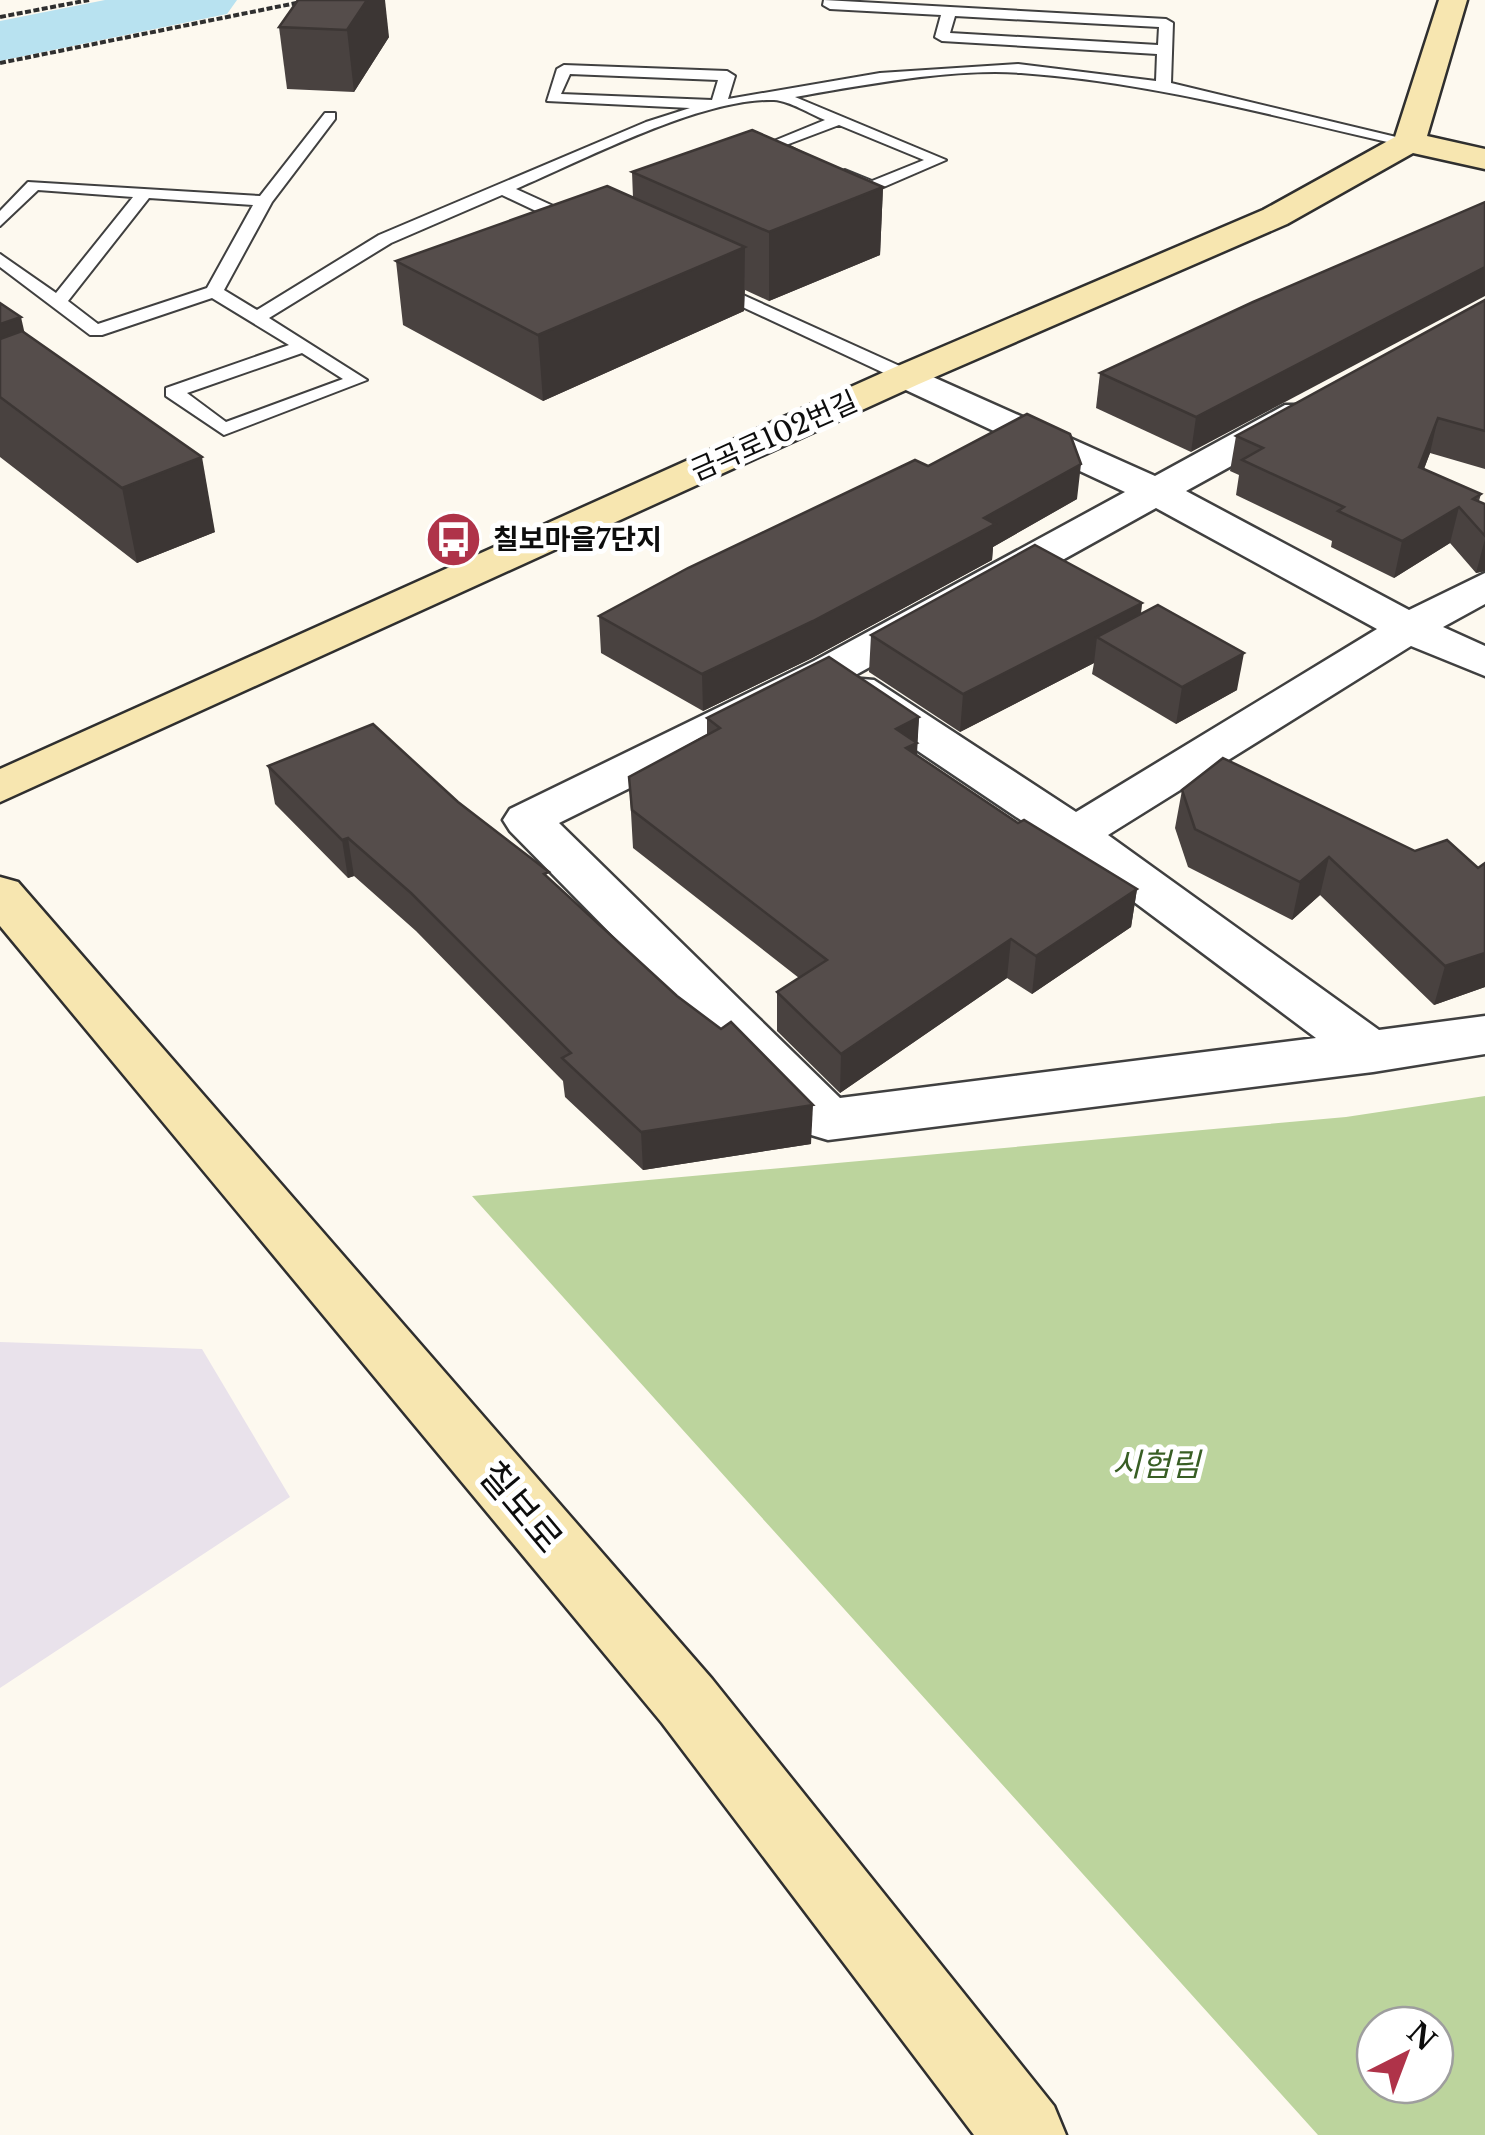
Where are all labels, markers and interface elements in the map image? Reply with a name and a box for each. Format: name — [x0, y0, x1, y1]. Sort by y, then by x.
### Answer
street label: 금곡로102번길 — [685, 384, 863, 488]
bus stop icon: 칠보마을7단지 — [424, 509, 484, 569]
place label: 칠보마을7단지 — [493, 522, 662, 557]
park label: 시험림 — [1112, 1445, 1203, 1485]
street label: 칠보로 — [469, 1452, 573, 1562]
north arrow — [1355, 2005, 1455, 2105]
text: N — [1400, 2015, 1443, 2059]

